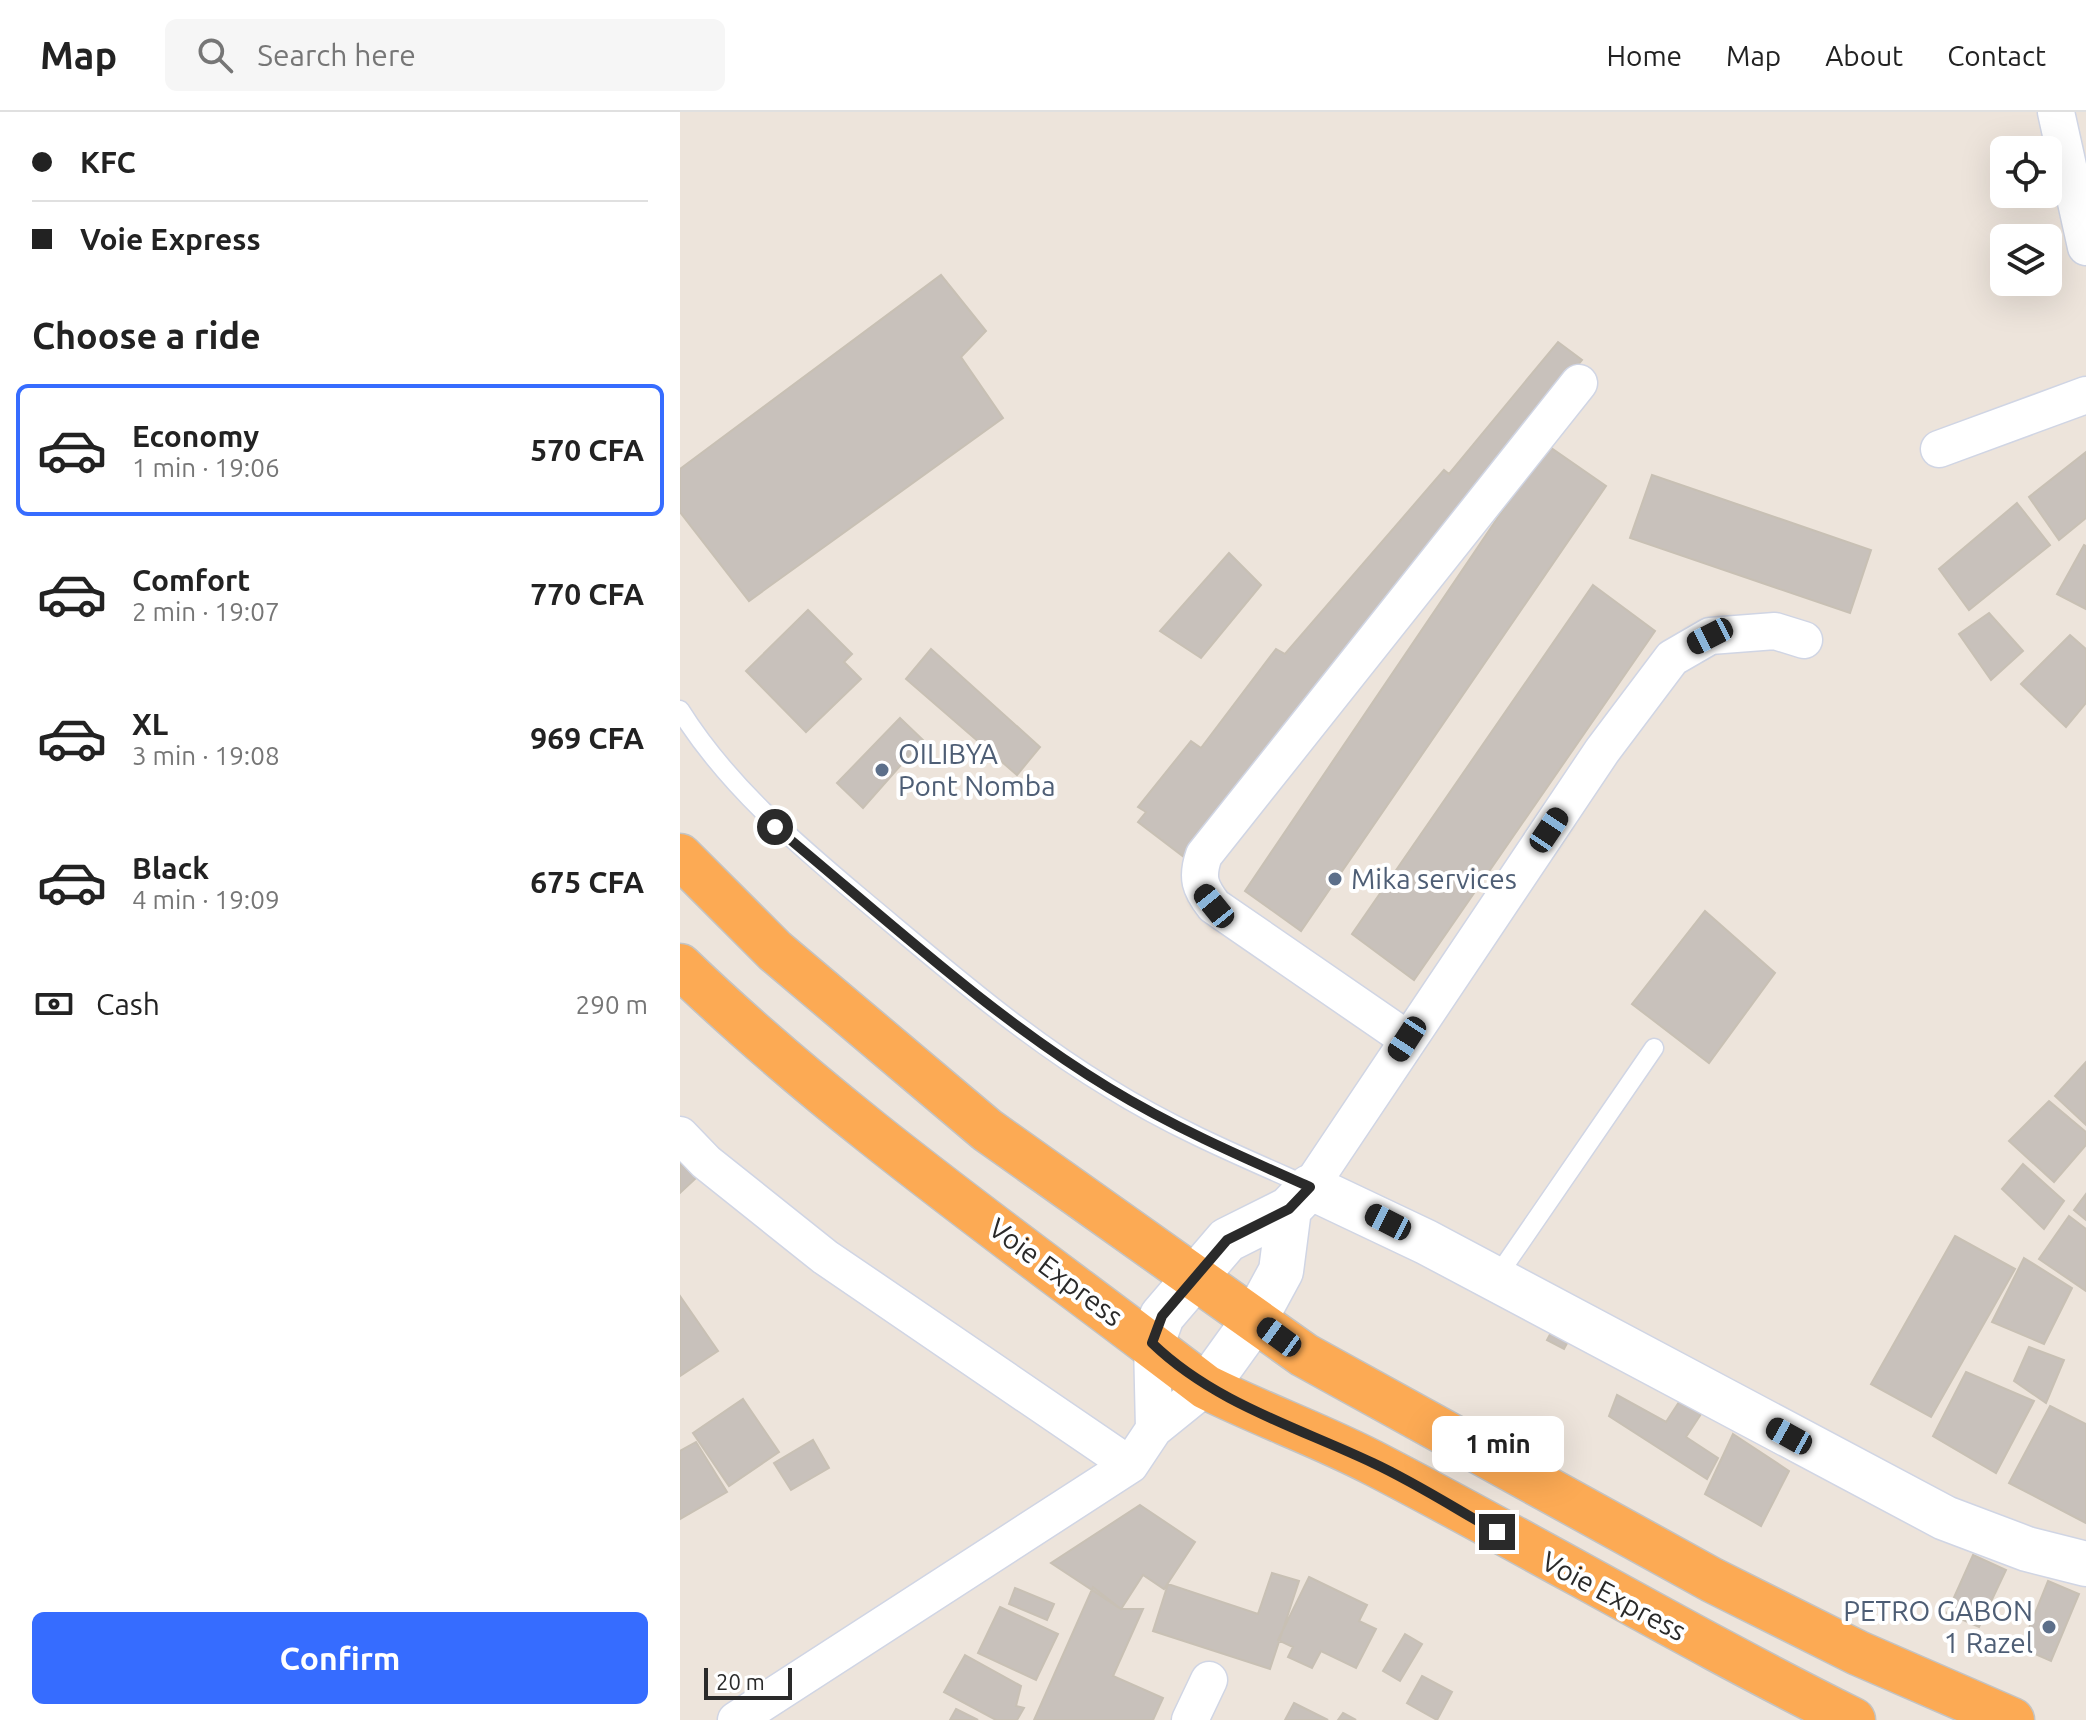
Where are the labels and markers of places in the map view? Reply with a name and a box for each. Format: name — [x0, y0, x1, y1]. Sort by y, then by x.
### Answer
place label: OILIBYA Pont Nomba — [898, 738, 1056, 801]
marker: OILIBYA Pont Nomba — [873, 761, 891, 779]
place label: Mika services — [1351, 863, 1517, 894]
marker: Mika services — [1326, 870, 1344, 888]
place label: PETRO GABON 1 Razel — [1843, 1595, 2033, 1658]
marker: PETRO GABON 1 Razel — [2040, 1618, 2058, 1636]

